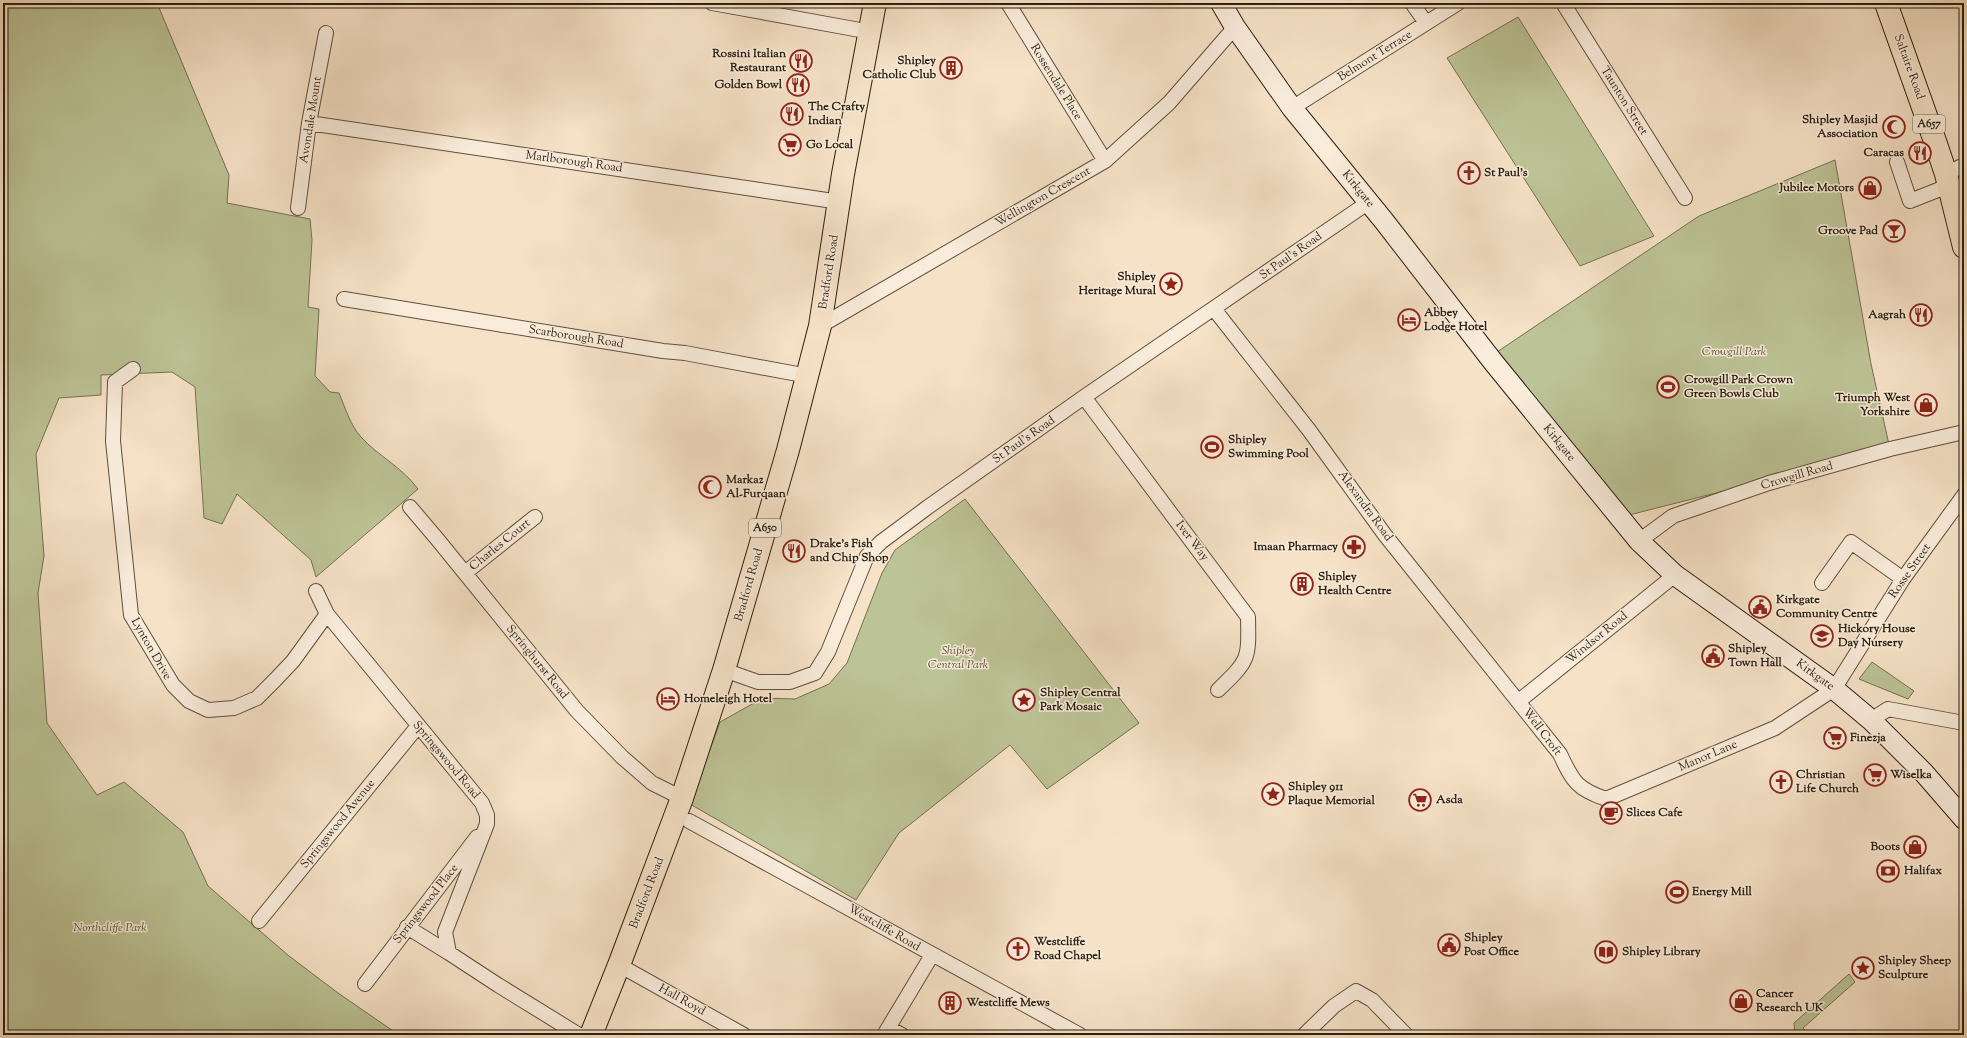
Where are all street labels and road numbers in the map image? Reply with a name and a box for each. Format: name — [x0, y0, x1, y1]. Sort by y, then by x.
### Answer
street label: Belmont Terrace — [1334, 26, 1416, 86]
street label: Saltaire Road — [1889, 32, 1929, 102]
street label: Rossendale Place — [1025, 40, 1087, 124]
street label: Taunton Street — [1596, 63, 1652, 139]
street label: Avondale Mount — [295, 75, 327, 165]
road number: A657 — [1913, 115, 1945, 133]
street label: Marlborough Road — [524, 146, 624, 178]
street label: Wellington Crescent — [992, 162, 1094, 232]
street label: Kirkgate — [1337, 166, 1379, 212]
street label: St Paul's Road — [1256, 228, 1326, 284]
street label: Bradford Road — [814, 233, 844, 311]
street label: Scarborough Road — [527, 321, 625, 353]
street label: St Paul's Road — [989, 412, 1059, 468]
street label: Kirkgate — [1538, 420, 1580, 466]
street label: Crowgill Road — [1759, 457, 1835, 495]
street label: Alexandra Road — [1333, 467, 1397, 545]
street label: Charles Court — [466, 515, 534, 575]
street label: Iver Way — [1171, 517, 1213, 565]
road number: A650 — [749, 519, 781, 537]
street label: Rosse Street — [1884, 540, 1936, 602]
street label: Bradford Road — [730, 546, 768, 624]
street label: Windsor Road — [1562, 607, 1632, 669]
street label: Lynton Drive — [126, 615, 176, 684]
street label: Springhurst Road — [501, 621, 573, 703]
street label: Kirkgate — [1792, 655, 1838, 695]
street label: Well Croft — [1518, 704, 1566, 760]
street label: Springswood Road — [408, 717, 484, 803]
street label: Manor Lane — [1676, 735, 1741, 776]
street label: Springswood Avenue — [296, 775, 380, 873]
street label: Bradford Road — [625, 854, 669, 931]
street label: Springswood Place — [389, 860, 463, 948]
street label: Westcliffe Road — [844, 900, 924, 956]
street label: Hall Royd — [655, 980, 709, 1020]

